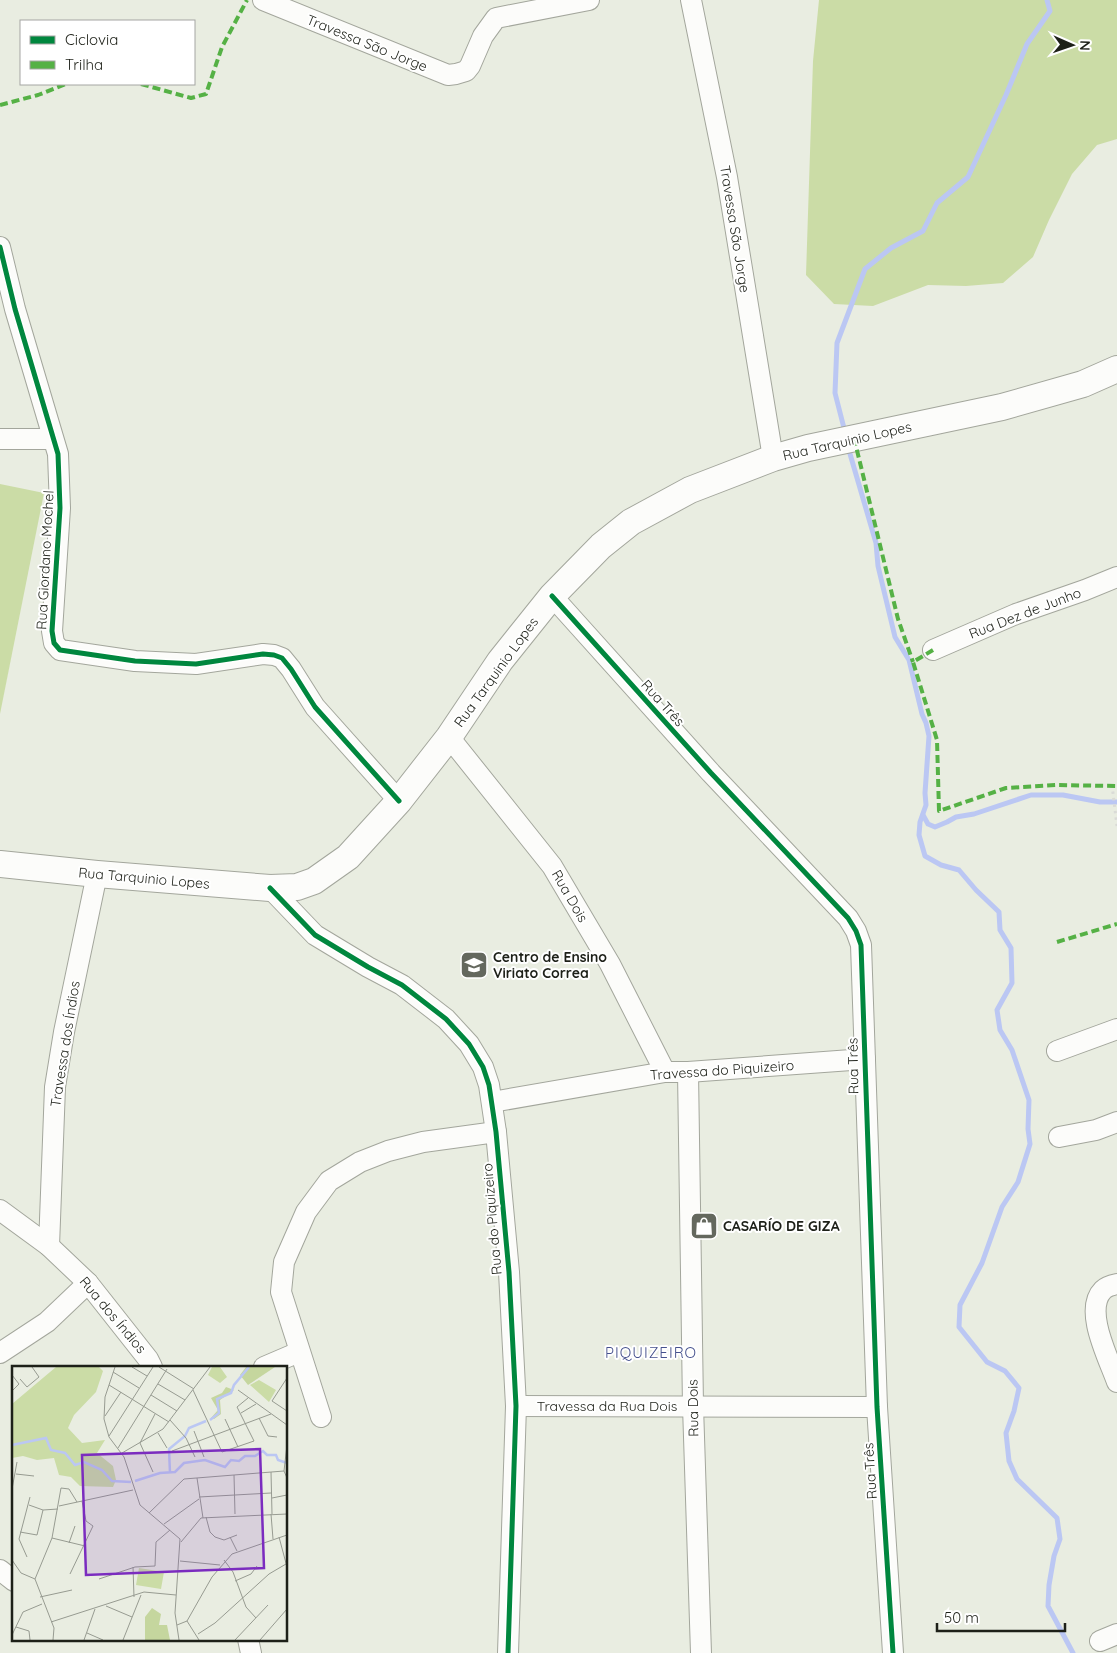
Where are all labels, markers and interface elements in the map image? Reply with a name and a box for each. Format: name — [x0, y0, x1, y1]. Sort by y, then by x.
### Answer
street label: Travessa São Jorge — [304, 11, 430, 75]
legend — [20, 20, 195, 85]
north arrow — [1047, 20, 1097, 70]
text: Ciclovia — [65, 30, 118, 49]
text: N — [1076, 40, 1094, 51]
text: Trilha — [65, 55, 103, 74]
street label: Travessa São Jorge — [716, 164, 754, 294]
street label: Rua Tarquinio Lopes — [781, 417, 913, 465]
street label: Rua Giordano Mochel — [32, 490, 58, 630]
street label: Rua Dez de Junho — [966, 583, 1084, 643]
street label: Rua Tarquinio Lopes — [450, 613, 542, 731]
street label: Rua Três — [637, 676, 689, 730]
street label: Rua Tarquinio Lopes — [78, 863, 210, 893]
street label: Rua Dois — [548, 867, 592, 925]
place label: Centro de Ensino Viriato Correa — [493, 948, 607, 982]
school or university icon: Centro de Ensino Viriato Correa — [459, 950, 489, 980]
street label: Travessa dos Índios — [46, 980, 84, 1108]
street label: Rua Três — [844, 1038, 862, 1094]
street label: Travessa do Piquizeiro — [649, 1056, 795, 1084]
street label: Rua do Piquizeiro — [478, 1162, 506, 1276]
shop icon: CASARÍO DE GIZA — [689, 1211, 719, 1241]
place label: CASARÍO DE GIZA — [723, 1217, 840, 1235]
street label: Rua dos Índios — [76, 1273, 150, 1357]
district label: PIQUIZEIRO — [605, 1343, 697, 1362]
inset map — [12, 1366, 288, 1640]
street label: Rua Dois — [683, 1379, 703, 1437]
street label: Travessa da Rua Dois — [537, 1397, 677, 1415]
street label: Rua Três — [859, 1442, 881, 1500]
scale bar — [937, 1600, 1064, 1632]
text: 50 m — [944, 1608, 979, 1627]

